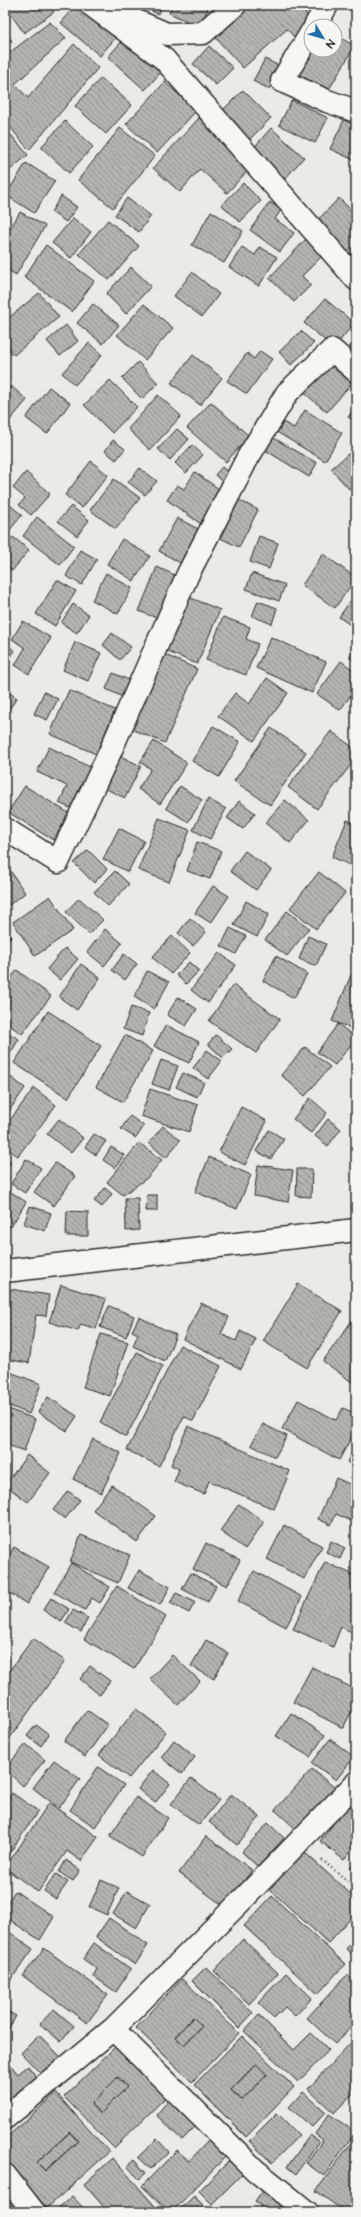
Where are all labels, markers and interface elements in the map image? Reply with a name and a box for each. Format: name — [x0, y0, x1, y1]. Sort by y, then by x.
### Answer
north arrow — [303, 18, 343, 58]
text: N — [322, 37, 339, 51]

